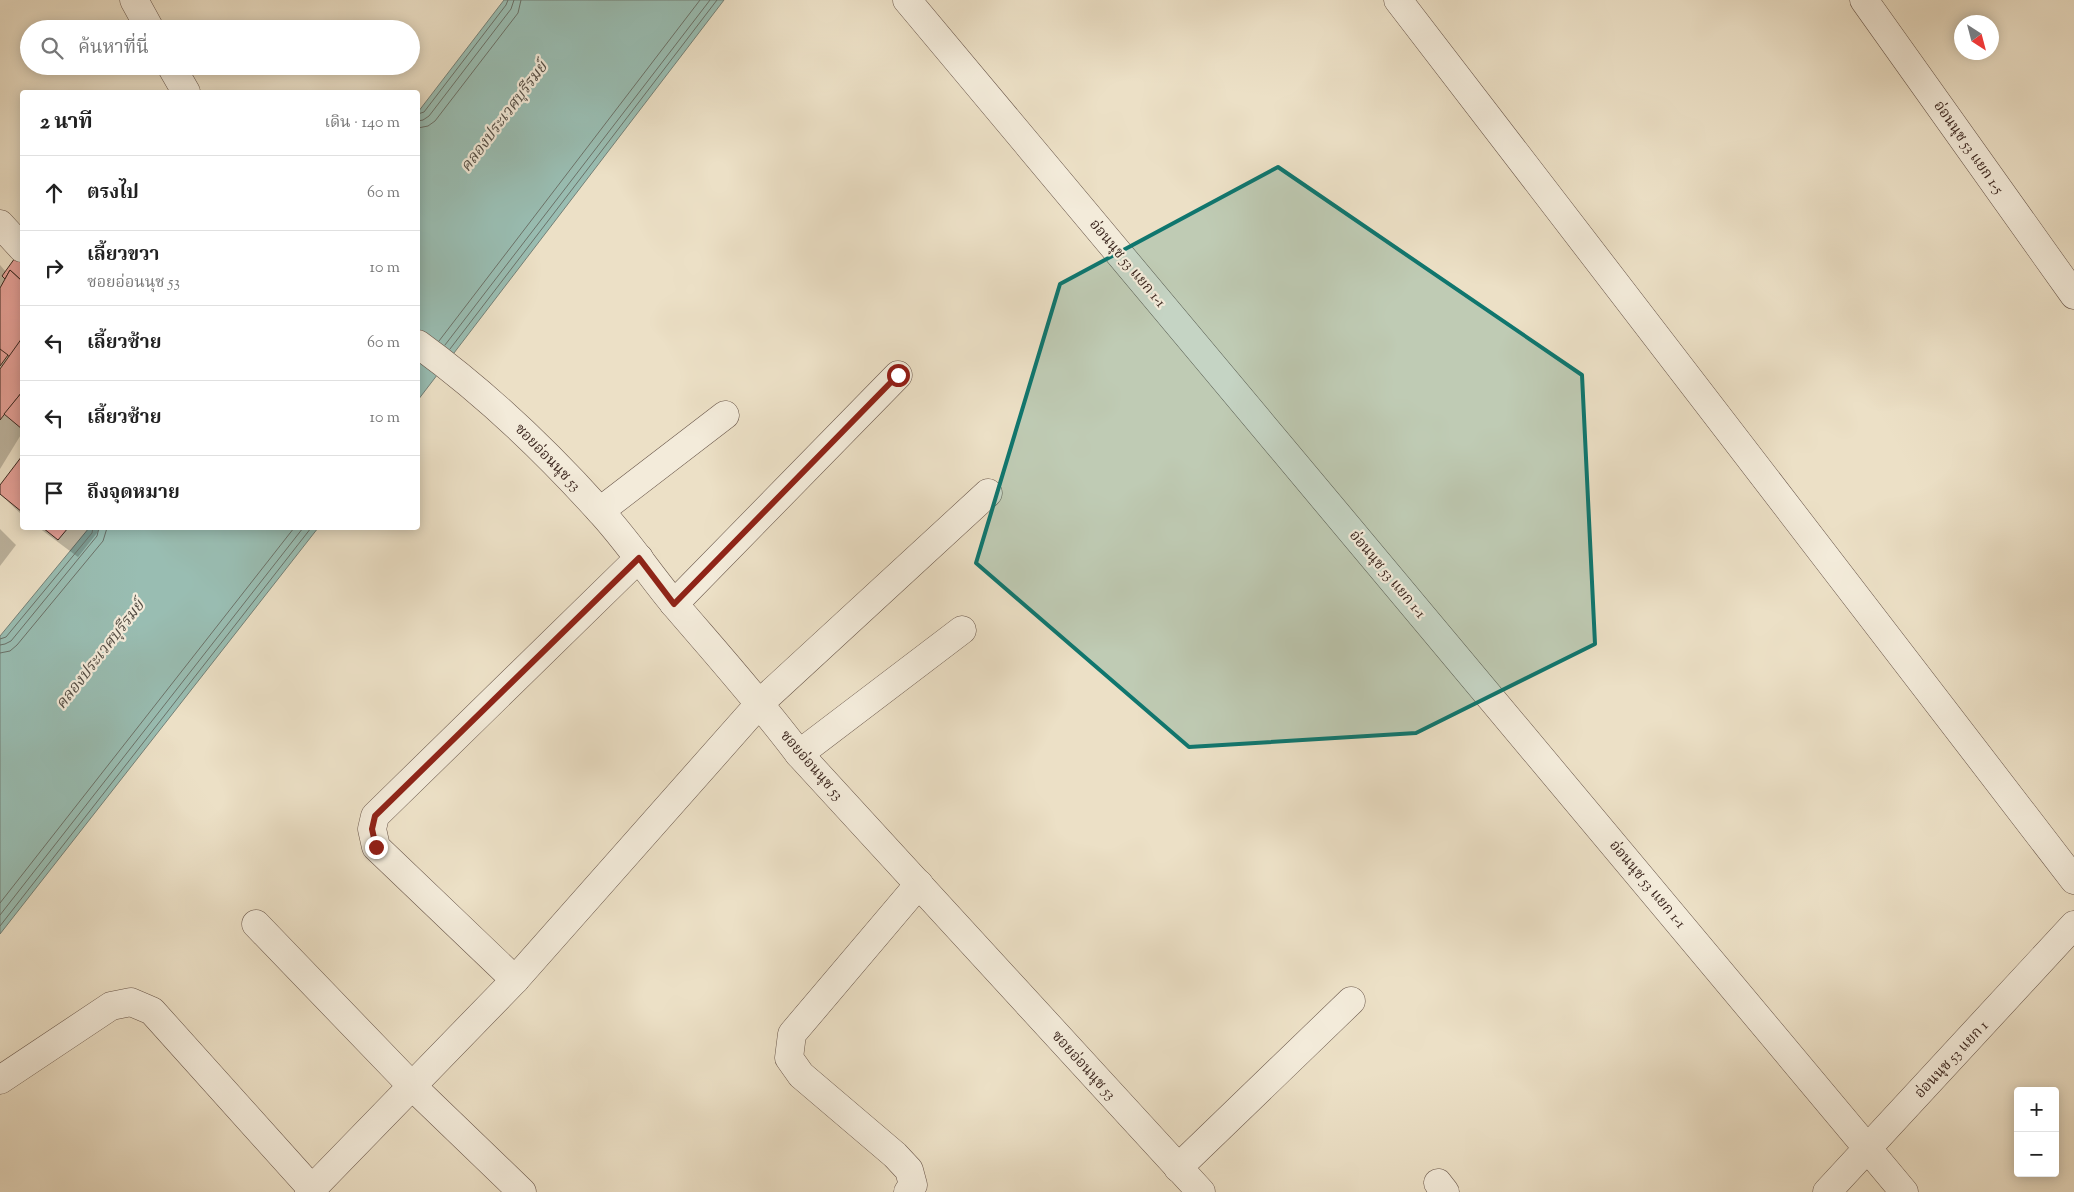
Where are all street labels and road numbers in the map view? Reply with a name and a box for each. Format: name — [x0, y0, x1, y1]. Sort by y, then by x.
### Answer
street label: อ่อนนุช 53 แยก 1-5 — [1928, 97, 2008, 199]
street label: อ่อนนุช 53 แยก 1-1 — [1084, 215, 1170, 313]
street label: ซอยอ่อนนุช 53 — [509, 419, 585, 497]
street label: อ่อนนุช 53 แยก 1-1 — [1344, 526, 1430, 624]
street label: ซอยอ่อนนุช 53 — [774, 726, 847, 806]
street label: อ่อนนุช 53 แยก 1-1 — [1604, 836, 1690, 934]
street label: อ่อนนุช 53 แยก 1 — [1910, 1016, 1994, 1104]
street label: ซอยอ่อนนุช 53 — [1046, 1027, 1120, 1105]

